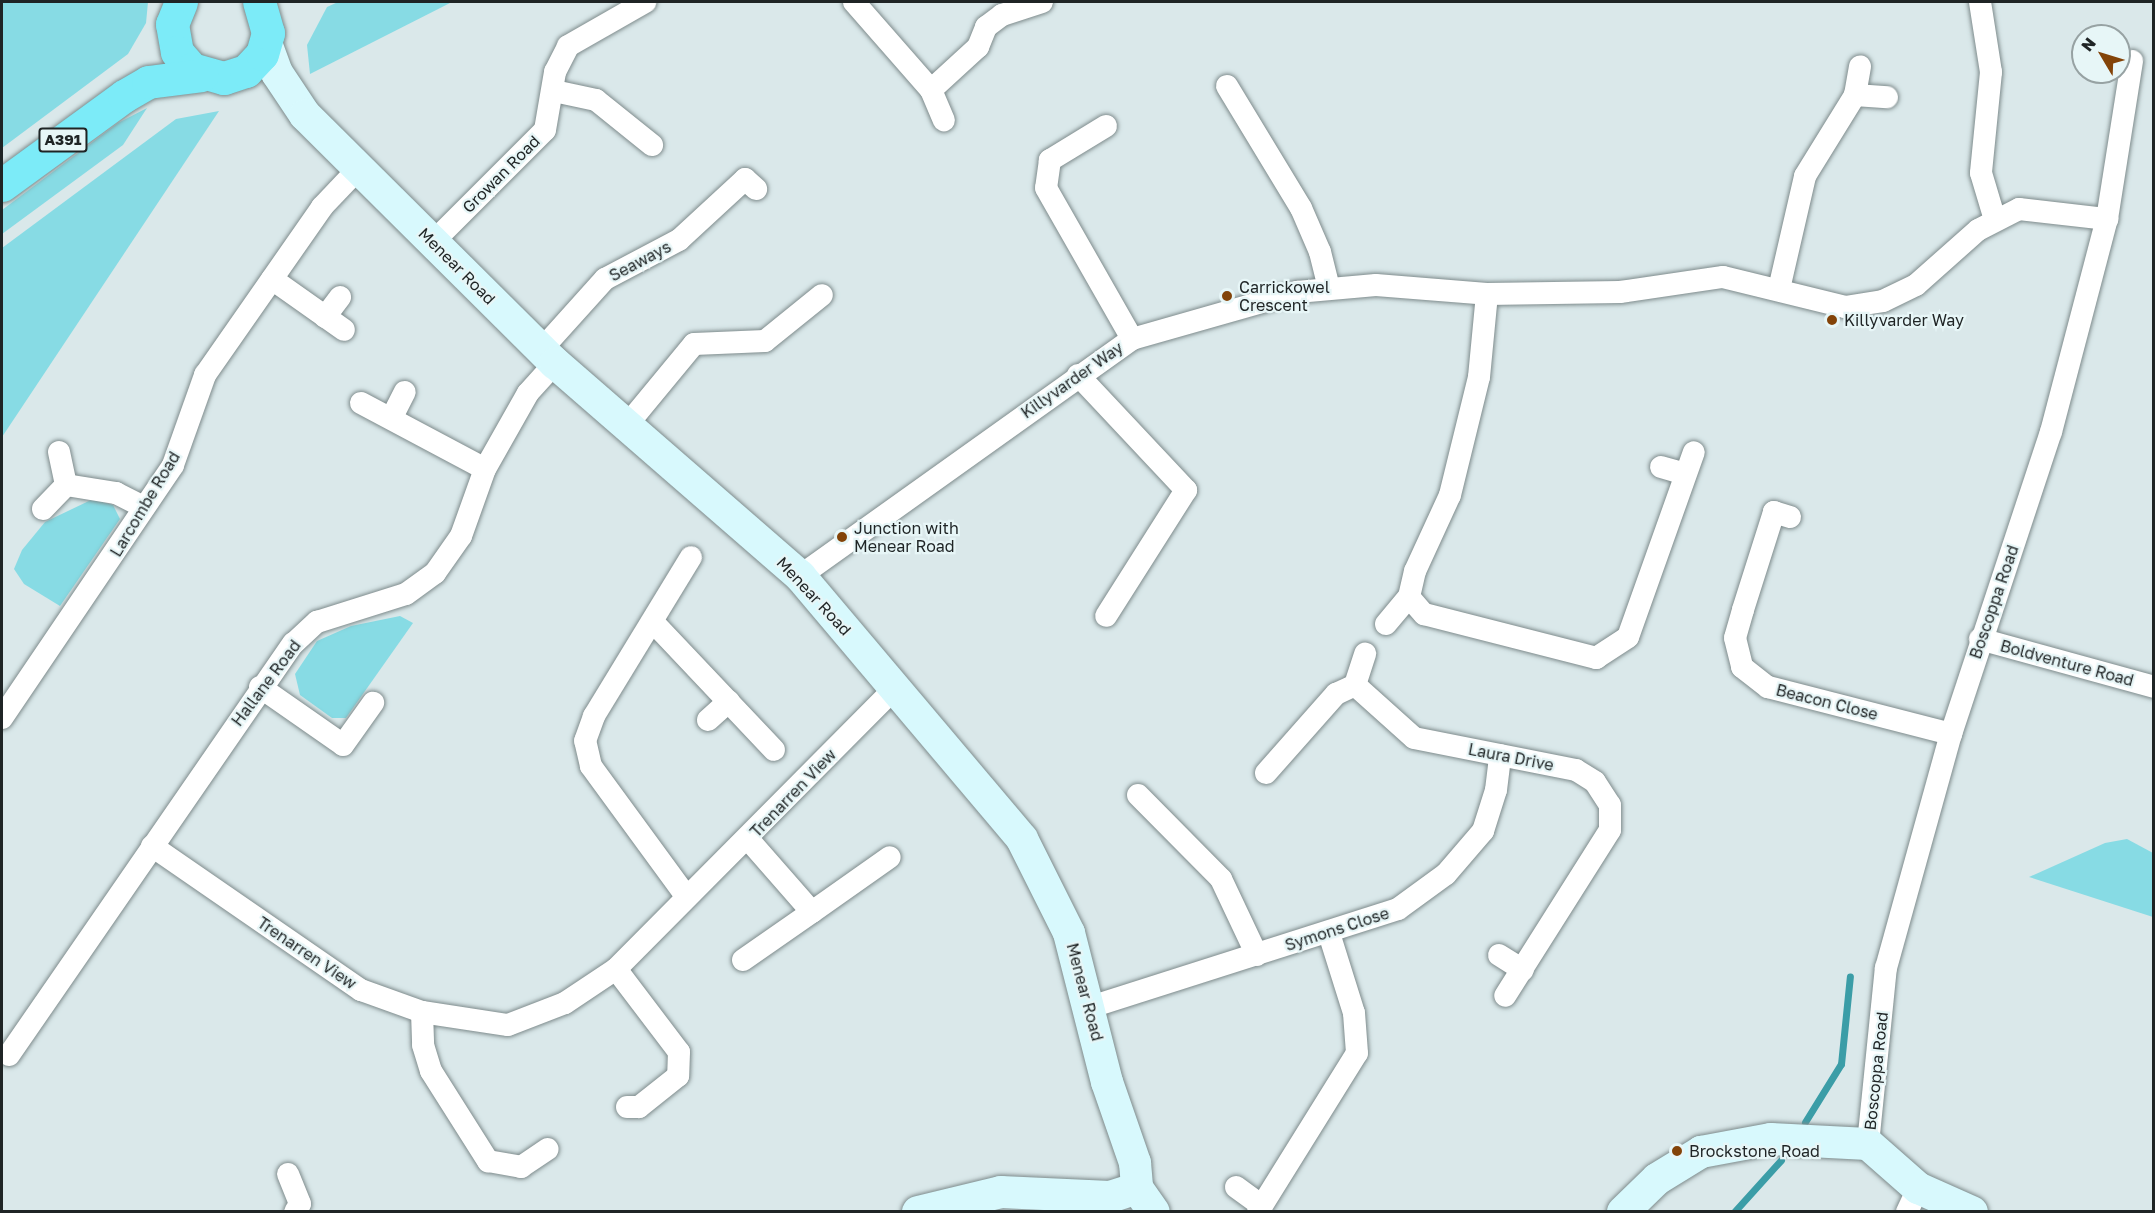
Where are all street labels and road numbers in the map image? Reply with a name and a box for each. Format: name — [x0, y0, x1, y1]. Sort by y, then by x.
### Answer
road number: A391 — [38, 128, 88, 152]
street label: Growan Road — [458, 131, 544, 217]
street label: Menear Road — [415, 224, 499, 308]
street label: Seaways — [606, 237, 674, 285]
street label: Killyvarder Way — [1017, 338, 1127, 422]
street label: Larcombe Road — [106, 448, 184, 560]
street label: Boscoppa Road — [1966, 543, 2022, 661]
street label: Menear Road — [773, 553, 855, 639]
street label: Hallane Road — [227, 636, 305, 730]
street label: Boldventure Road — [1998, 636, 2136, 690]
street label: Beacon Close — [1774, 680, 1880, 724]
street label: Laura Drive — [1467, 739, 1555, 775]
street label: Trenarren View — [746, 745, 840, 841]
street label: Symons Close — [1283, 903, 1391, 955]
street label: Trenarren View — [254, 913, 360, 993]
street label: Menear Road — [1063, 941, 1107, 1043]
street label: Boscoppa Road — [1860, 1011, 1892, 1131]

